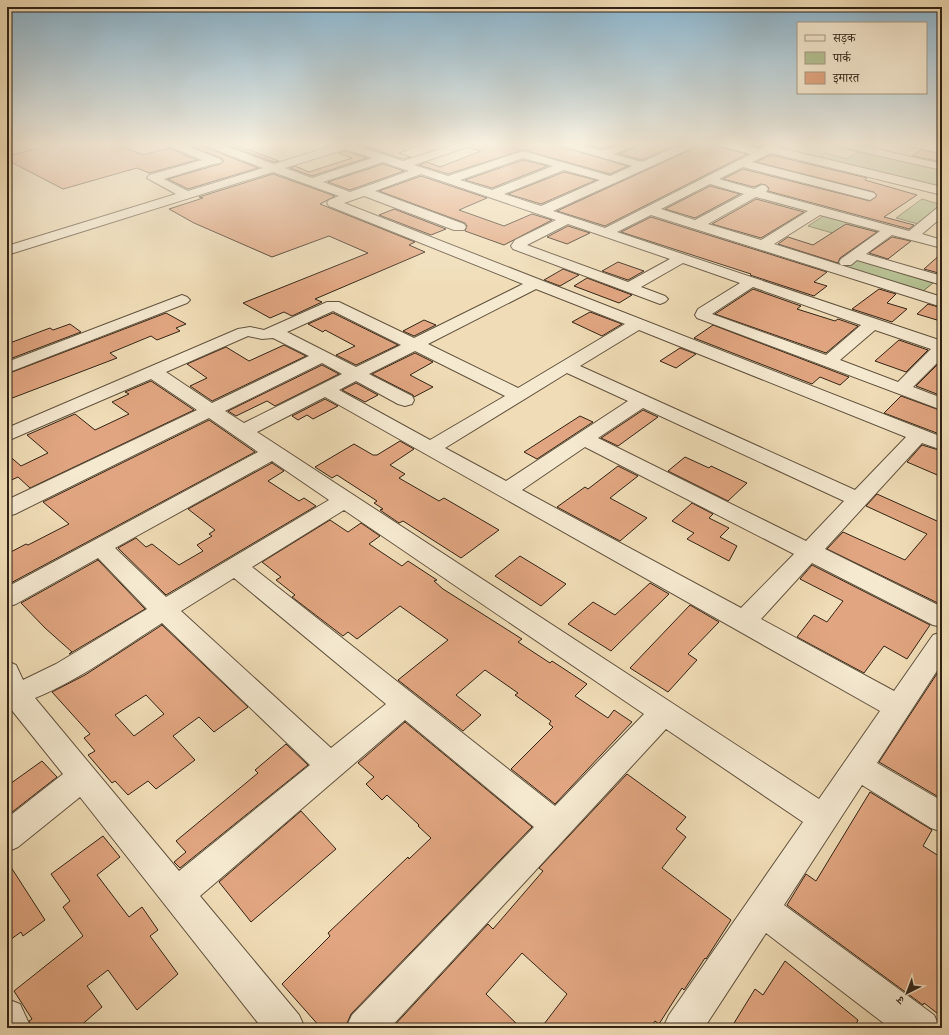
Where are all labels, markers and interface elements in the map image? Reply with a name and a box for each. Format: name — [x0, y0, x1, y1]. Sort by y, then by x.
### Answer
legend — [797, 22, 927, 94]
text: सड़क — [832, 31, 857, 46]
text: पार्क — [832, 51, 852, 66]
text: इमारत — [832, 71, 860, 86]
north arrow — [887, 973, 927, 1013]
text: उ — [893, 992, 908, 1007]

